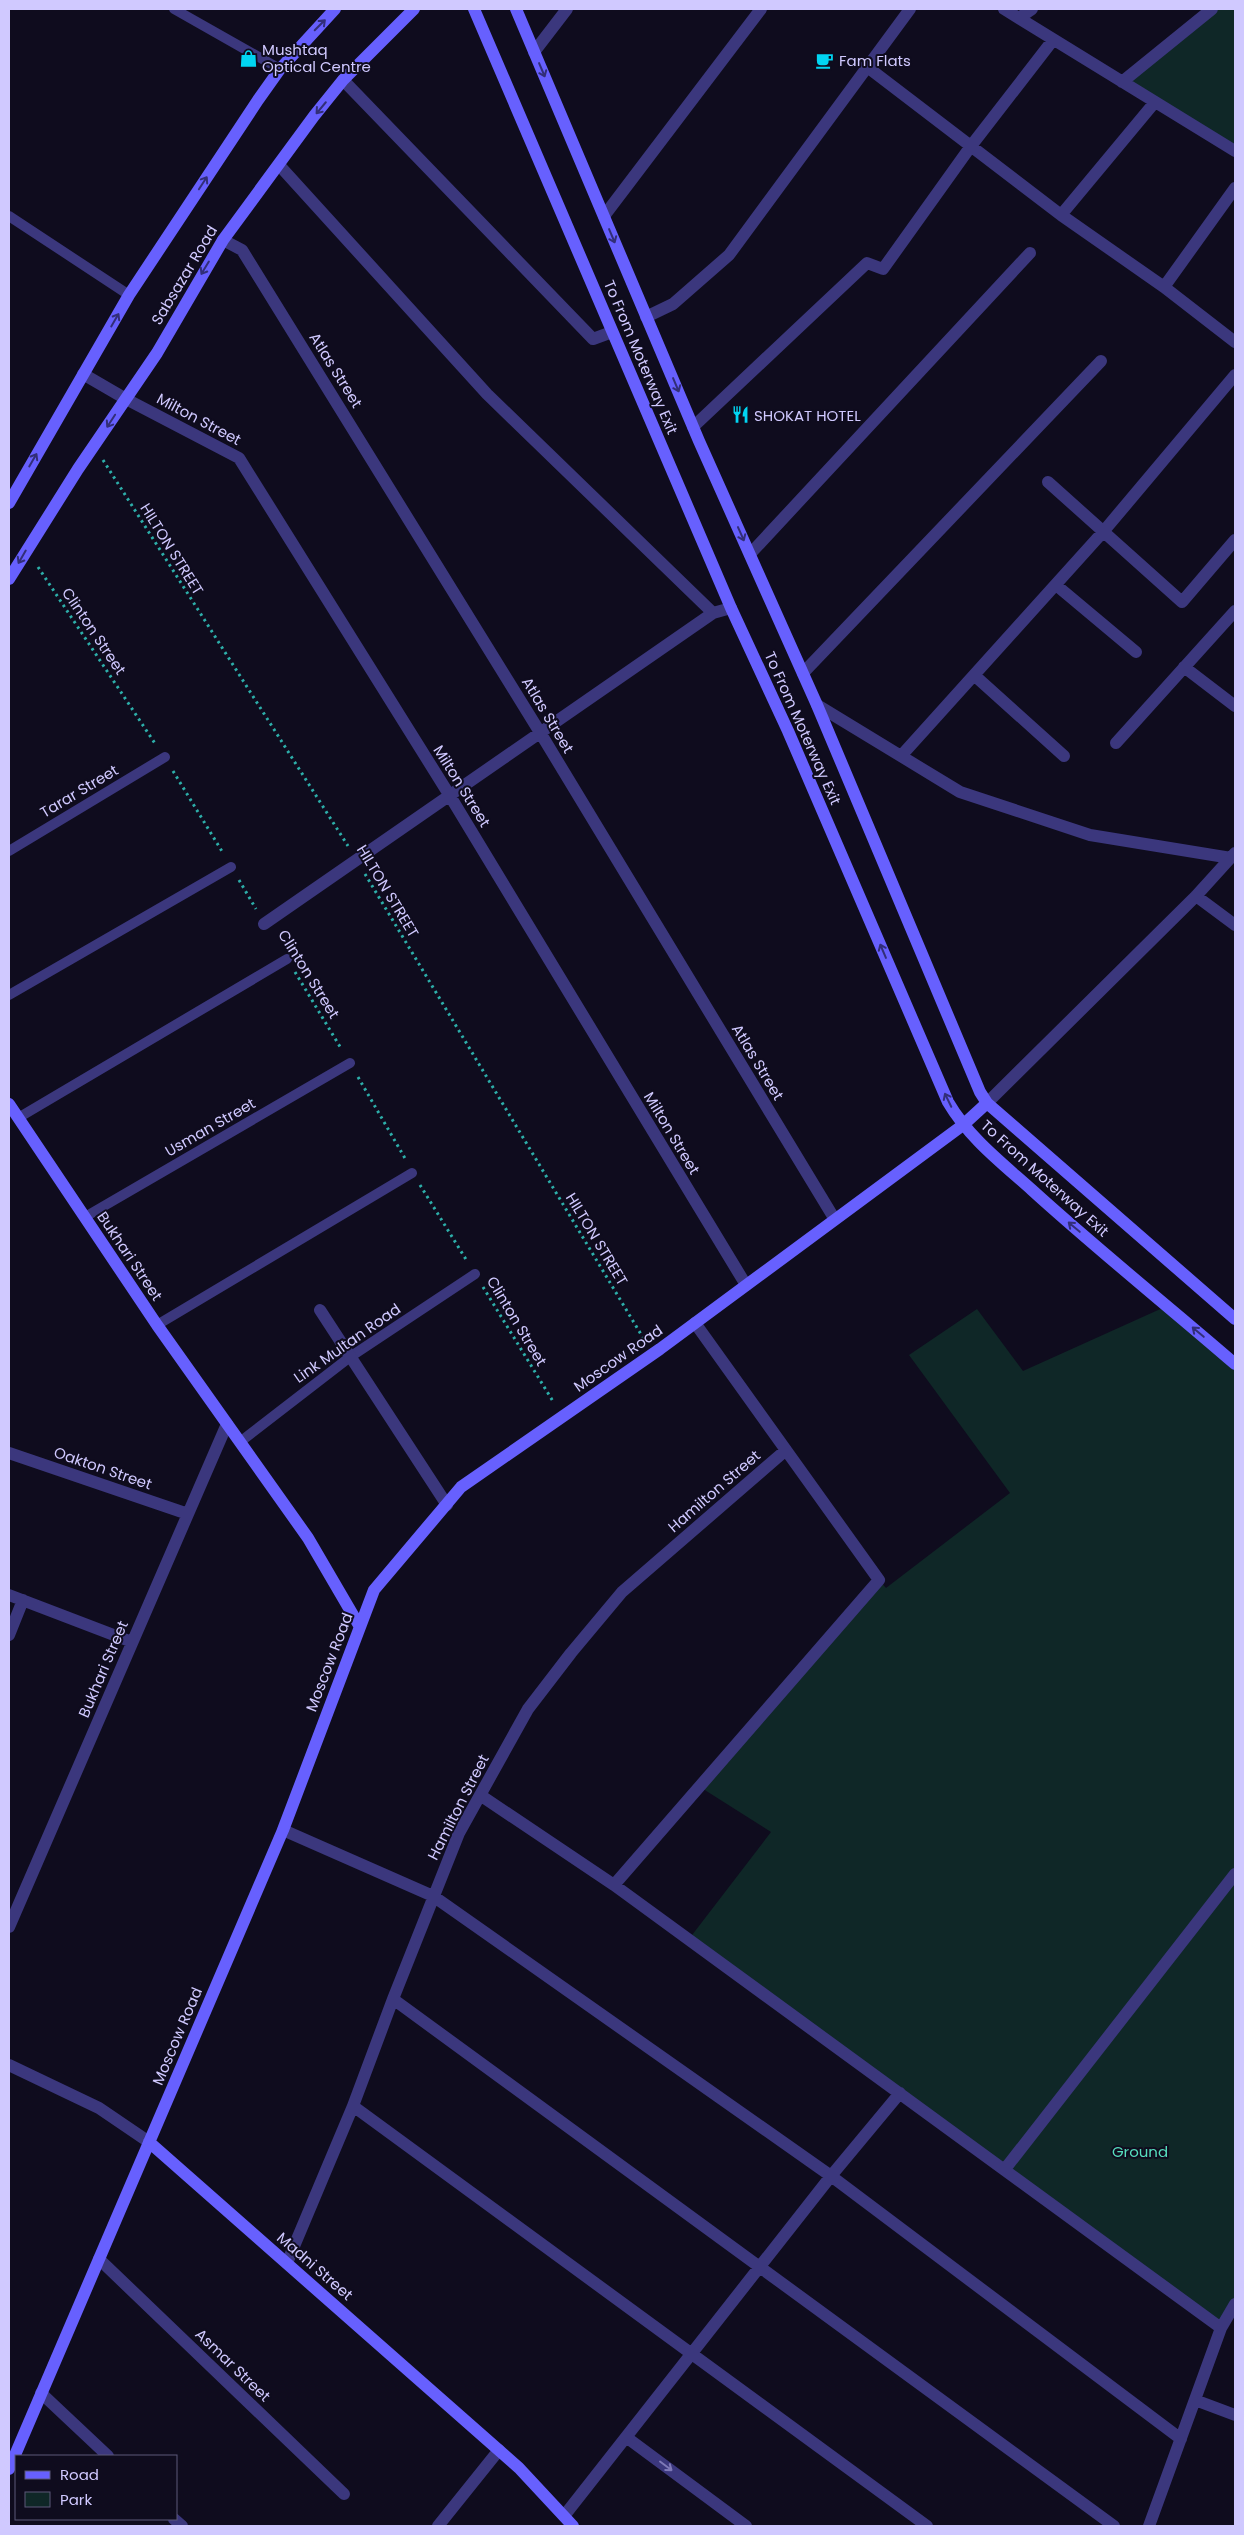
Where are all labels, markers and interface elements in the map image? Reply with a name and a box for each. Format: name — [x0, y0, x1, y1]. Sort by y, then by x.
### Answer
one-way arrow — [313, 19, 326, 31]
place label: Mushtaq Optical Centre — [262, 39, 371, 77]
shop icon: Mushtaq Optical Centre — [238, 48, 258, 68]
cafe icon: Fam Flats — [815, 50, 835, 70]
place label: Fam Flats — [839, 50, 911, 71]
one-way arrow — [537, 62, 547, 77]
one-way arrow — [315, 101, 326, 114]
one-way arrow — [198, 177, 208, 191]
street label: Sabsazar Road — [146, 221, 222, 329]
one-way arrow — [608, 227, 617, 243]
one-way arrow — [200, 261, 210, 275]
street label: To From Moterway Exit — [599, 277, 683, 437]
one-way arrow — [110, 313, 120, 327]
street label: Atlas Street — [305, 328, 367, 412]
one-way arrow — [671, 377, 681, 392]
street label: Milton Street — [153, 388, 245, 450]
restaurant icon: SHOKAT HOTEL — [730, 405, 750, 425]
place label: SHOKAT HOTEL — [754, 405, 861, 426]
one-way arrow — [106, 414, 116, 428]
one-way arrow — [29, 454, 39, 468]
street label: HILTON STREET — [135, 499, 209, 599]
one-way arrow — [736, 526, 746, 541]
one-way arrow — [16, 549, 26, 563]
street label: Clinton Street — [57, 583, 131, 679]
street label: To From Moterway Exit — [760, 648, 846, 808]
street label: Atlas Street — [517, 673, 579, 757]
street label: Milton Street — [428, 741, 496, 831]
street label: Tarar Street — [36, 759, 122, 823]
street label: HILTON STREET — [352, 841, 424, 941]
street label: Clinton Street — [273, 926, 345, 1022]
one-way arrow — [878, 944, 888, 959]
street label: Atlas Street — [727, 1020, 789, 1104]
street label: Milton Street — [639, 1088, 705, 1178]
street label: Usman Street — [161, 1093, 259, 1161]
one-way arrow — [943, 1093, 953, 1108]
street label: To From Moterway Exit — [976, 1115, 1114, 1241]
street label: HILTON STREET — [561, 1189, 633, 1289]
street label: Bukhari Street — [92, 1207, 168, 1305]
one-way arrow — [1068, 1222, 1081, 1233]
street label: Clinton Street — [482, 1272, 552, 1370]
street label: Link Multan Road — [289, 1298, 405, 1388]
street label: Moscow Road — [569, 1319, 667, 1397]
one-way arrow — [1192, 1327, 1205, 1338]
street label: Oakton Street — [51, 1441, 155, 1495]
street label: Hamilton Street — [663, 1445, 765, 1537]
street label: Moscow Road — [300, 1610, 358, 1714]
street label: Bukhari Street — [73, 1617, 133, 1721]
street label: Hamilton Street — [422, 1751, 494, 1863]
street label: Moscow Road — [147, 1984, 207, 2088]
park label: Ground — [1112, 2141, 1168, 2162]
street label: Madni Street — [272, 2227, 358, 2305]
street label: Asmar Street — [191, 2324, 275, 2406]
legend — [15, 2455, 178, 2520]
one-way arrow — [659, 2461, 673, 2471]
text: Road — [60, 2464, 99, 2485]
text: Park — [60, 2489, 92, 2510]

